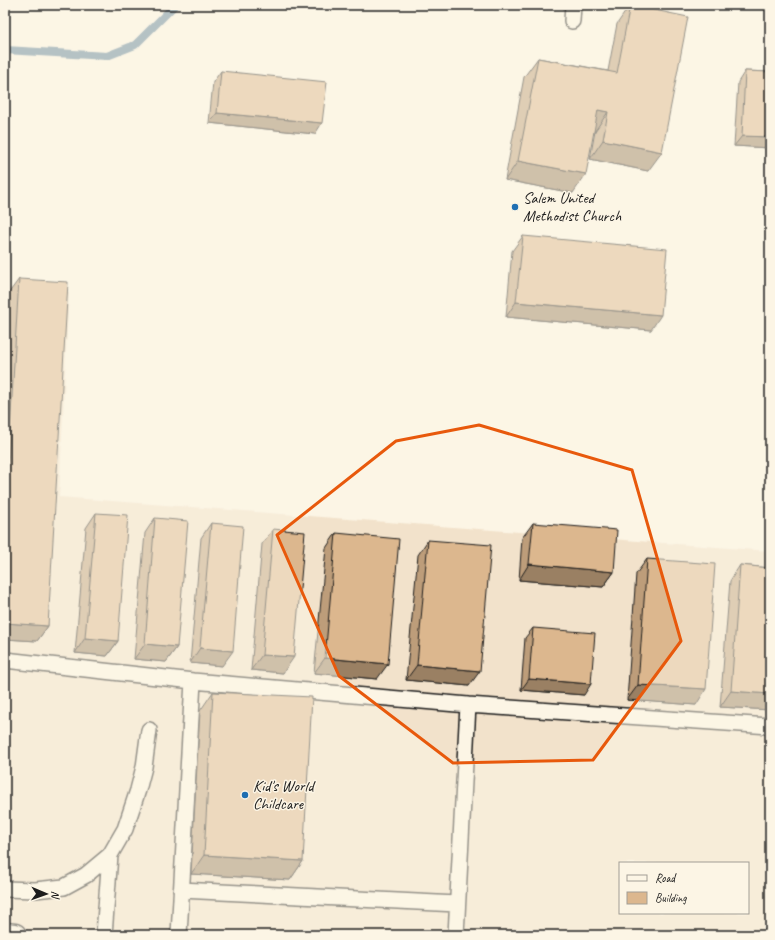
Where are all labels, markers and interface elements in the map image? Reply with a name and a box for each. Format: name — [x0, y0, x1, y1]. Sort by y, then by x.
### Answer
place label: Salem United Methodist Church — [523, 188, 622, 226]
marker: Salem United Methodist Church — [510, 202, 520, 212]
place label: Kid's World Childcare — [253, 776, 316, 814]
marker: Kid's World Childcare — [240, 790, 250, 800]
legend — [619, 862, 749, 914]
text: Road — [655, 870, 677, 886]
north arrow — [26, 874, 66, 914]
text: Building — [655, 890, 687, 906]
text: N — [49, 891, 63, 900]

